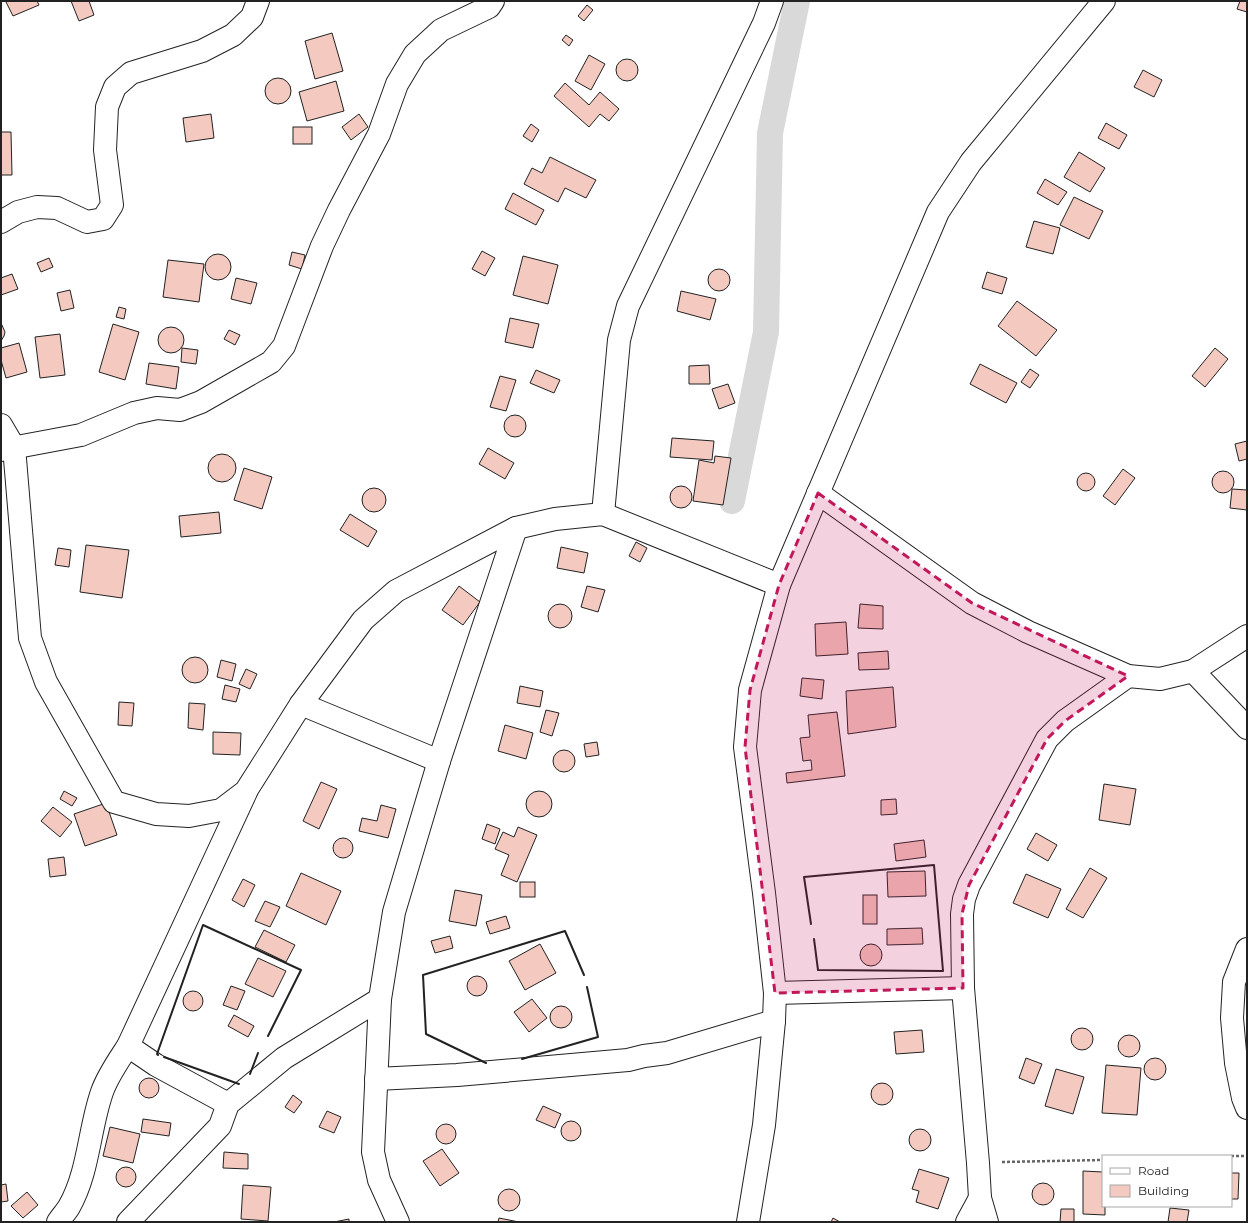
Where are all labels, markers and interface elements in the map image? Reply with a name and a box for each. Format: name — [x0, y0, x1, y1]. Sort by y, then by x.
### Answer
legend — [1102, 1155, 1232, 1207]
text: Road — [1138, 1163, 1169, 1178]
text: Building — [1138, 1183, 1189, 1198]

